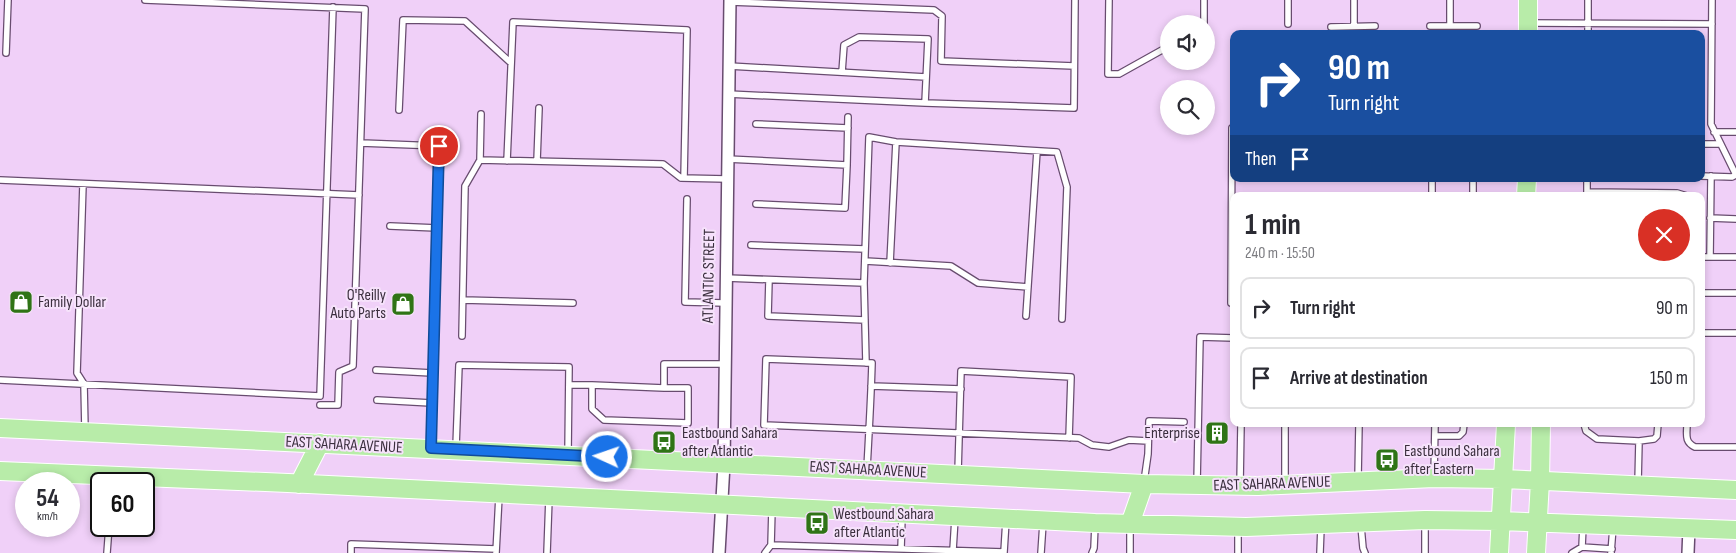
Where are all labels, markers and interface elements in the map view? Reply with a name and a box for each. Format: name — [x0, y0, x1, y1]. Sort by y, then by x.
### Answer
map controls — [1160, 15, 1215, 135]
button: sound — [1160, 15, 1215, 70]
text: 90 m — [1328, 47, 1390, 90]
icon: right — [1245, 50, 1310, 115]
button: search — [1160, 80, 1215, 135]
text: Turn right — [1328, 90, 1399, 117]
pin — [418, 125, 460, 167]
icon: arrive — [425, 132, 453, 160]
icon: arrive — [1286, 145, 1314, 173]
text: Then — [1245, 148, 1276, 171]
text: 1 min — [1245, 207, 1301, 243]
button: close — [1638, 209, 1690, 261]
street label: ATLANTIC STREET — [699, 228, 719, 324]
text: 240 m · 15:50 — [1245, 244, 1315, 263]
place label: O'Reilly Auto Parts — [330, 286, 386, 323]
shop icon: Family Dollar — [8, 289, 34, 315]
shop icon: O'Reilly Auto Parts — [390, 291, 416, 317]
place label: Family Dollar — [38, 293, 107, 312]
icon: right — [1247, 294, 1275, 322]
text: Turn right — [1290, 297, 1355, 320]
text: 90 m — [1656, 297, 1688, 320]
icon: arrive — [1247, 364, 1275, 392]
text: Arrive at destination — [1290, 367, 1428, 390]
text: 150 m — [1650, 367, 1688, 390]
building icon: Enterprise — [1204, 420, 1230, 446]
place label: Eastbound Sahara after Atlantic — [682, 424, 778, 461]
place label: Enterprise — [1144, 424, 1200, 443]
bus stop icon: Eastbound Sahara after Atlantic — [651, 429, 677, 455]
position arrow — [580, 430, 632, 482]
street label: EAST SAHARA AVENUE — [285, 432, 403, 458]
place label: Eastbound Sahara after Eastern — [1404, 442, 1500, 479]
bus stop icon: Eastbound Sahara after Eastern — [1374, 447, 1400, 473]
street label: EAST SAHARA AVENUE — [809, 457, 927, 483]
speed limit sign: 60 — [90, 472, 155, 537]
street label: EAST SAHARA AVENUE — [1213, 472, 1331, 496]
text: 54 — [36, 483, 59, 514]
place label: Westbound Sahara after Atlantic — [834, 505, 934, 542]
text: km/h — [37, 509, 58, 524]
bus stop icon: Westbound Sahara after Atlantic — [804, 510, 830, 536]

